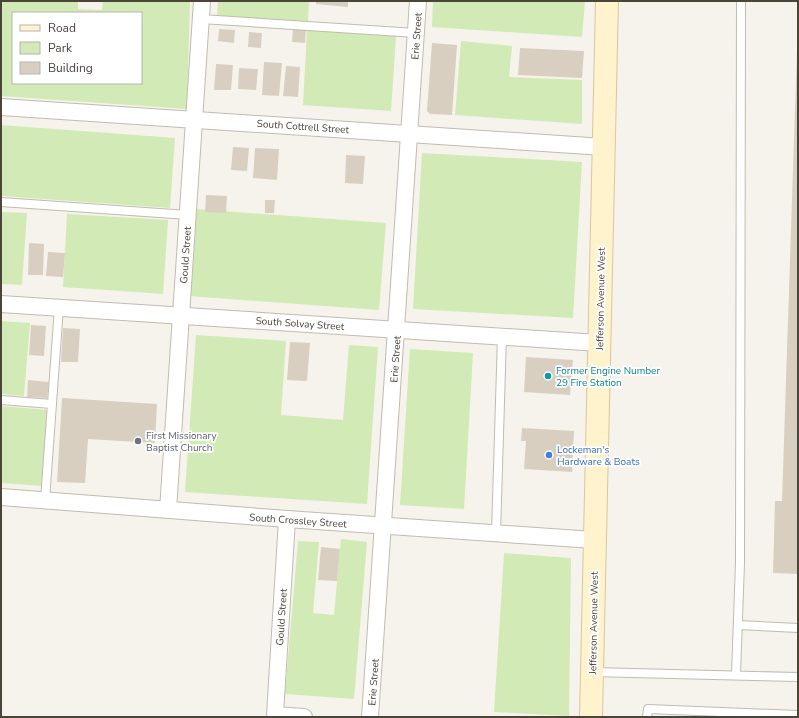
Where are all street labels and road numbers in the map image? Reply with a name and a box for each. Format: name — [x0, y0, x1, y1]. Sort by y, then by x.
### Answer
street label: Erie Street — [408, 12, 426, 60]
street label: South Cottrell Street — [256, 117, 350, 137]
street label: Gould Street — [177, 226, 195, 284]
street label: Jefferson Avenue West — [593, 247, 609, 352]
street label: South Solvay Street — [255, 314, 345, 334]
street label: Erie Street — [387, 335, 405, 383]
street label: South Crossley Street — [249, 511, 348, 531]
street label: Jefferson Avenue West — [586, 571, 602, 676]
street label: Gould Street — [273, 588, 291, 646]
street label: Erie Street — [365, 658, 383, 706]

